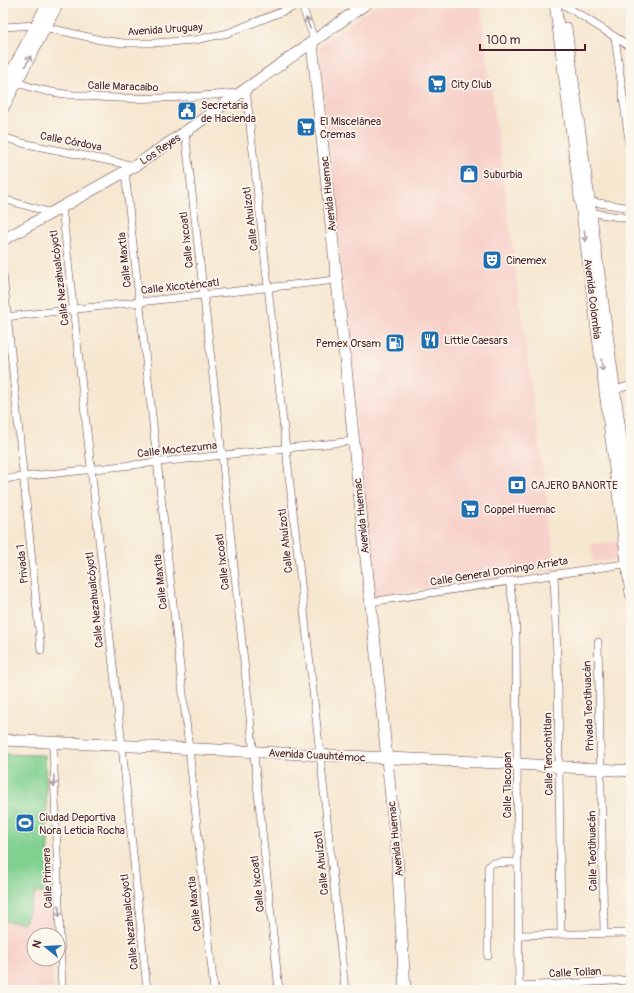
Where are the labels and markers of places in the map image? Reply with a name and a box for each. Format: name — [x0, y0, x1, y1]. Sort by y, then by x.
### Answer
supermarket icon: City Club — [426, 73, 448, 95]
place label: City Club — [451, 78, 492, 91]
place label: Secretaria de Hacienda — [201, 99, 256, 125]
public building icon: Secretaria de Hacienda — [176, 100, 198, 122]
place label: El Miscelánea Cremas — [320, 115, 381, 141]
supermarket icon: El Miscelánea Cremas — [295, 116, 317, 138]
shop icon: Suburbia — [458, 163, 480, 185]
place label: Suburbia — [483, 168, 522, 181]
theatre icon: Cinemex — [481, 249, 503, 271]
place label: Cinemex — [506, 254, 547, 267]
restaurant icon: Little Caesars — [419, 329, 441, 351]
fuel station icon: Pemex Orsam — [384, 332, 406, 354]
place label: Little Caesars — [444, 334, 508, 347]
place label: Pemex Orsam — [316, 337, 381, 350]
bank icon: CAJERO BANORTE — [506, 474, 528, 496]
place label: CAJERO BANORTE — [531, 479, 618, 492]
supermarket icon: Coppel Huemac — [459, 498, 481, 520]
place label: Coppel Huemac — [484, 503, 556, 516]
place label: Ciudad Deportiva Nora Leticia Rocha — [39, 811, 125, 837]
sports icon: Ciudad Deportiva Nora Leticia Rocha — [14, 812, 36, 834]

